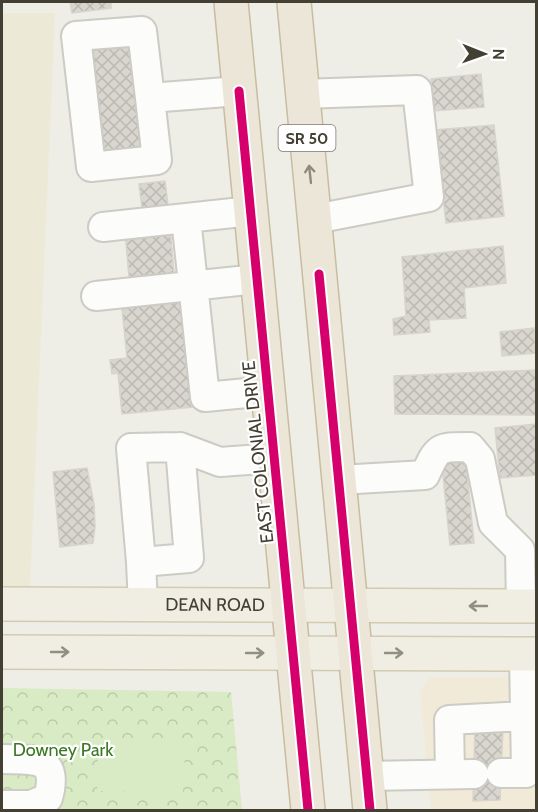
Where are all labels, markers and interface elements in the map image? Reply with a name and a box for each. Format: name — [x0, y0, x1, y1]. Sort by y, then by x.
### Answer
north arrow — [454, 24, 514, 84]
text: N — [489, 48, 508, 60]
road number: SR 50 — [278, 125, 336, 151]
one-way arrow — [304, 164, 315, 184]
street label: EAST COLONIAL DRIVE — [237, 360, 279, 544]
street label: DEAN ROAD — [165, 594, 265, 616]
one-way arrow — [469, 600, 489, 612]
one-way arrow — [49, 646, 69, 658]
one-way arrow — [244, 647, 264, 659]
one-way arrow — [383, 647, 403, 659]
park label: Downey Park — [13, 739, 114, 761]

